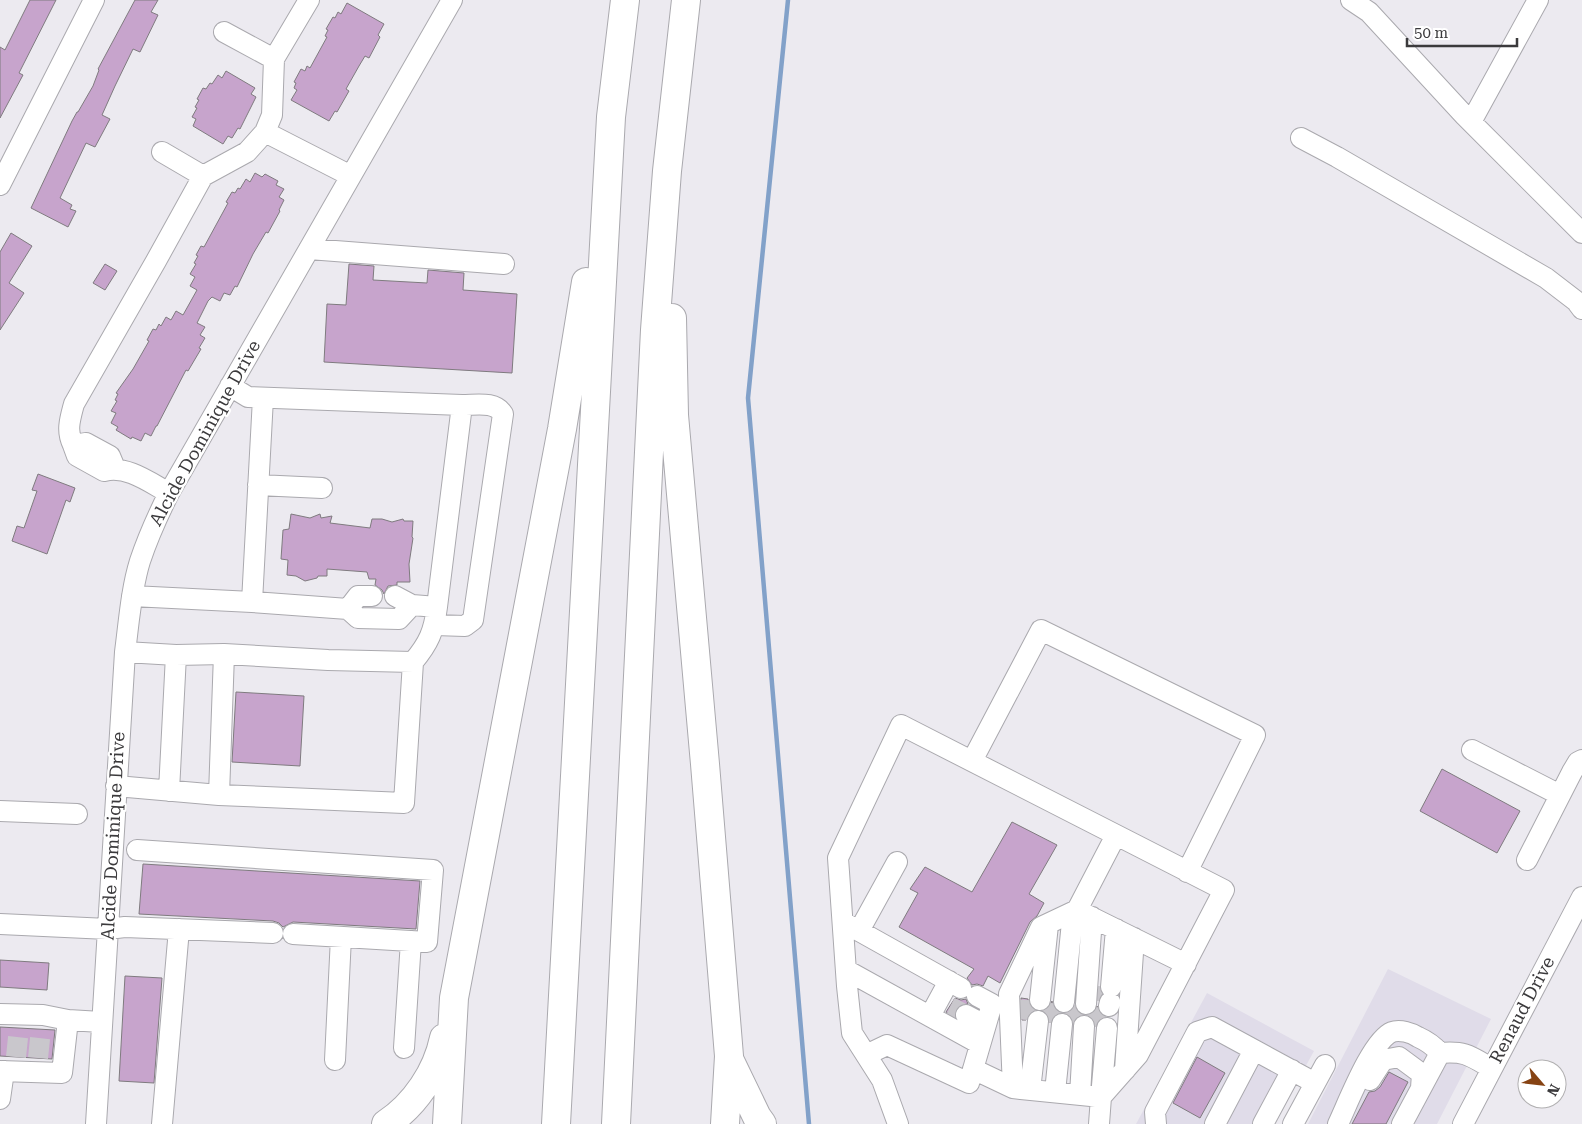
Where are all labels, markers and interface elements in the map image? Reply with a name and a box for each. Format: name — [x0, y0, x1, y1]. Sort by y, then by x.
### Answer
scale bar — [1407, 15, 1517, 47]
text: 50 m — [1414, 24, 1449, 42]
street label: Alcide Dominique Drive — [145, 336, 264, 529]
street label: Alcide Dominique Drive — [97, 731, 128, 941]
street label: Renaud Drive — [1485, 953, 1559, 1067]
north arrow — [1517, 1059, 1567, 1109]
text: N — [1544, 1082, 1563, 1099]

